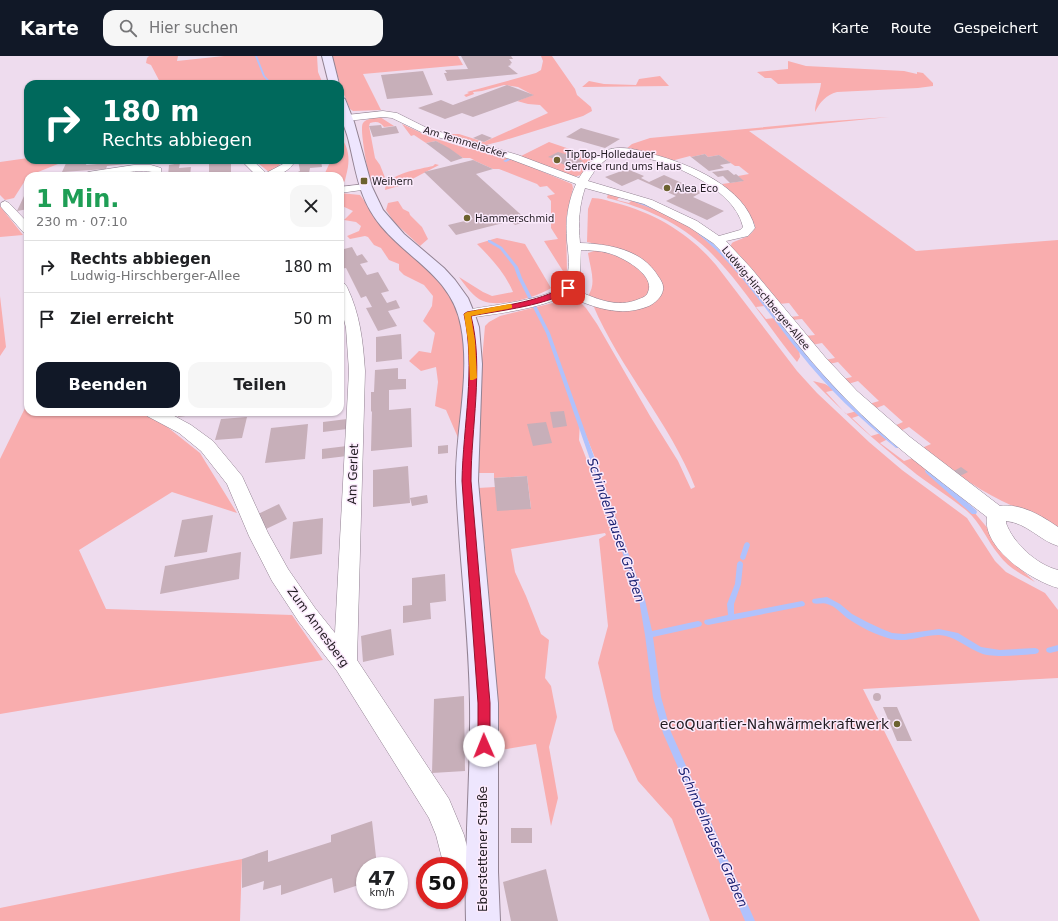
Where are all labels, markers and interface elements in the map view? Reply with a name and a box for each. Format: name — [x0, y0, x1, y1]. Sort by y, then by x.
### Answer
search box — [103, 10, 383, 46]
text: Karte — [20, 17, 79, 39]
icon: search — [117, 17, 139, 39]
text: Hier suchen — [149, 19, 238, 37]
text: Karte — [831, 20, 869, 36]
text: Route — [891, 20, 931, 36]
text: Gespeichert — [953, 20, 1038, 36]
text: 180 m — [102, 95, 199, 128]
icon: right — [36, 96, 88, 148]
street label: Am Temmelacker — [422, 124, 509, 160]
text: Rechts abbiegen — [102, 129, 252, 150]
place label: TipTop-Holledauer Service rund ums Haus — [564, 149, 681, 172]
marker: TipTop-Holledauer Service rund ums Haus — [552, 155, 562, 165]
marker: Weihern — [359, 176, 369, 186]
place label: Weihern — [372, 176, 413, 187]
marker: Alea Eco — [662, 183, 672, 193]
place label: Alea Eco — [675, 183, 718, 194]
text: 1 Min. — [36, 185, 119, 213]
button: close — [290, 185, 332, 227]
marker: Hammerschmid — [462, 213, 472, 223]
place label: Hammerschmid — [475, 213, 554, 224]
text: 230 m · 07:10 — [36, 214, 127, 229]
street label: Ludwig-Hirschberger-Allee — [720, 244, 812, 352]
text: Rechts abbiegen — [70, 250, 211, 268]
icon: right — [36, 256, 58, 278]
text: 180 m — [284, 258, 332, 276]
text: Ludwig-Hirschberger-Allee — [70, 268, 240, 283]
pin — [551, 271, 585, 305]
icon: arrive — [557, 277, 579, 299]
icon: arrive — [36, 308, 58, 330]
text: Ziel erreicht — [70, 310, 174, 328]
text: 50 m — [294, 310, 332, 328]
button: Beenden — [36, 362, 180, 408]
button: Teilen — [188, 362, 332, 408]
street label: Am Gerlet — [345, 443, 361, 505]
water label: Schindelhauser Graben — [584, 456, 648, 604]
street label: Zum Annesberg — [284, 584, 352, 670]
place label: ecoQuartier-Nahwärmekraftwerk — [660, 716, 890, 732]
marker: ecoQuartier-Nahwärmekraftwerk — [892, 719, 902, 729]
position arrow — [463, 725, 505, 767]
water label: Schindelhauser Graben — [675, 765, 751, 909]
street label: Eberstettener Straße — [476, 786, 490, 912]
speed limit sign: 50 — [416, 857, 468, 909]
text: 47 — [368, 866, 396, 890]
text: km/h — [369, 887, 395, 898]

